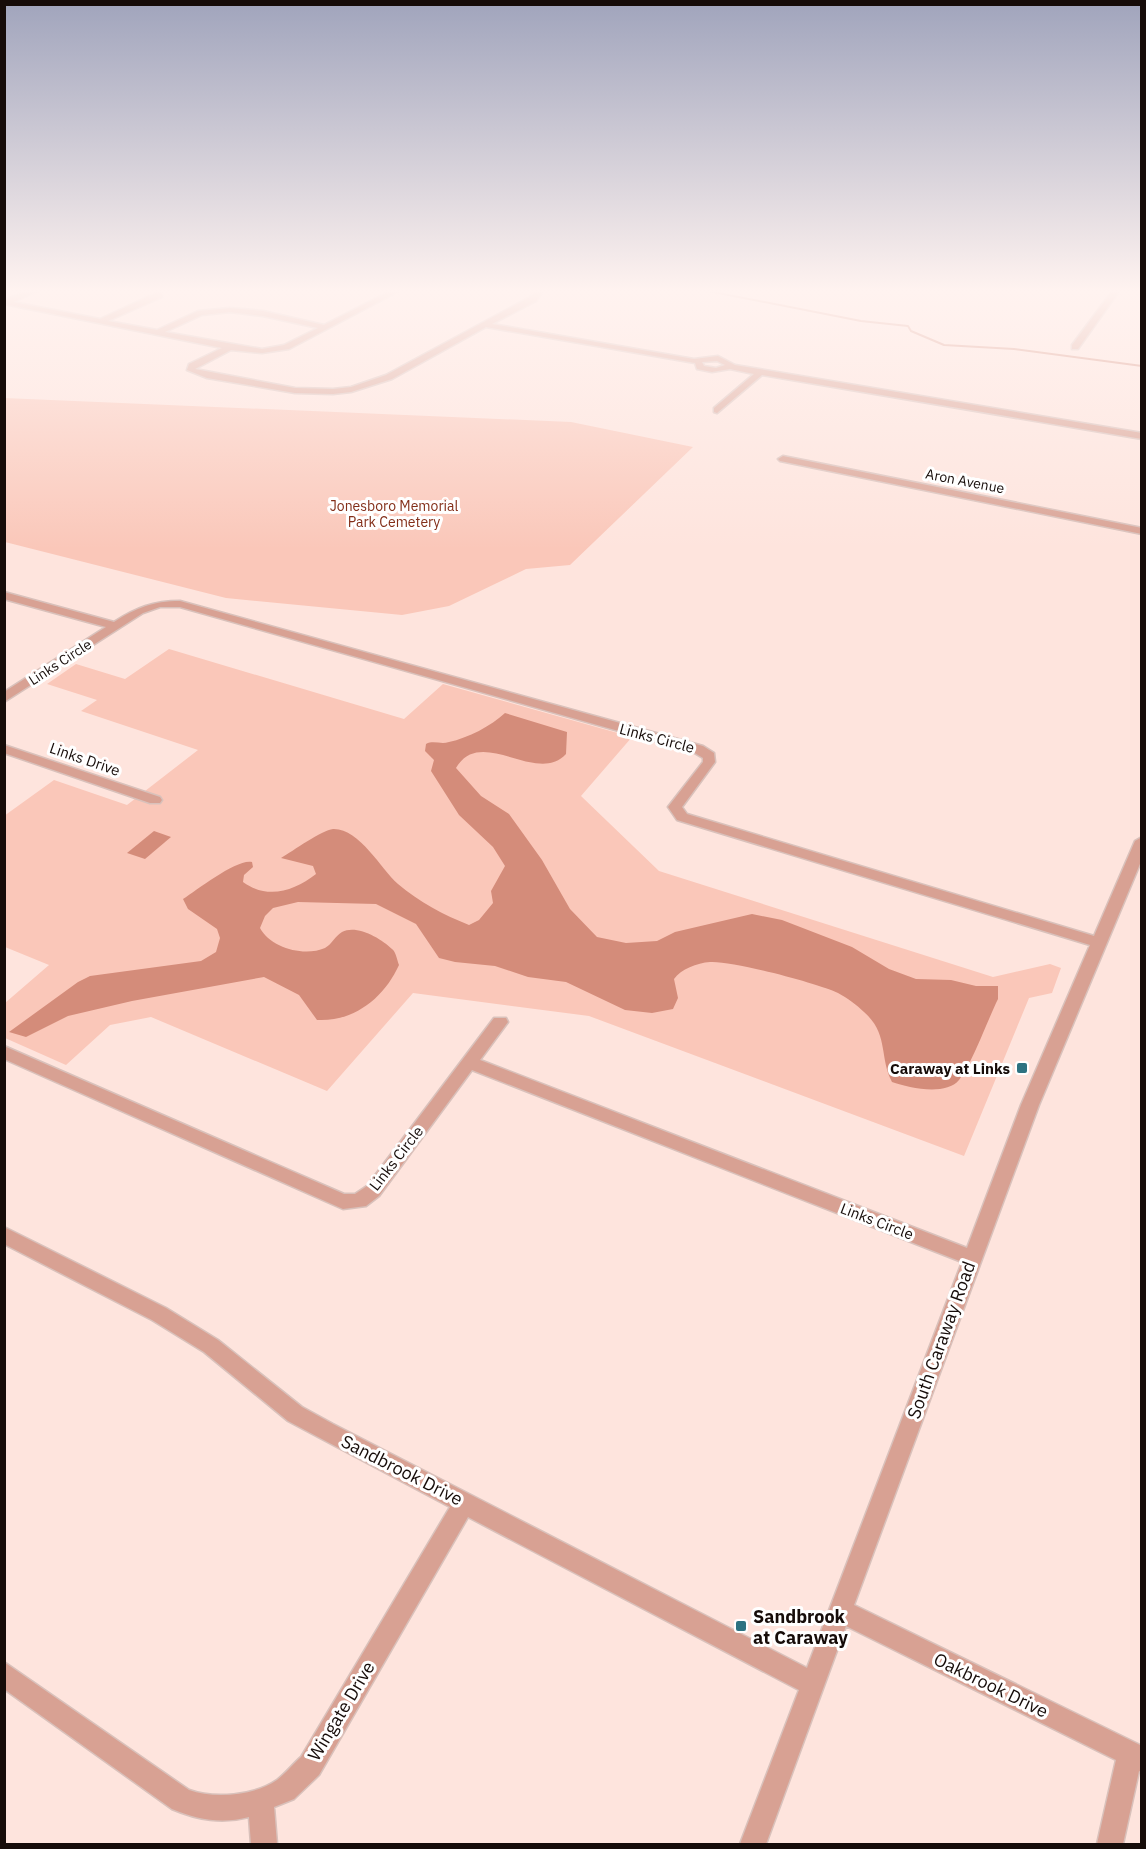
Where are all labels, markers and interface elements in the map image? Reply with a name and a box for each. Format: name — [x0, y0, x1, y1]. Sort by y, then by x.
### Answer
street label: Aron Avenue — [924, 465, 1006, 498]
park label: Jonesboro Memorial Park Cemetery — [330, 497, 459, 531]
street label: Links Circle — [25, 635, 95, 689]
street label: Links Circle — [617, 719, 697, 757]
street label: Links Drive — [47, 738, 123, 780]
place label: Caraway at Links — [890, 1059, 1010, 1078]
marker: Caraway at Links — [1015, 1061, 1029, 1075]
street label: Links Circle — [365, 1122, 427, 1194]
street label: Links Circle — [838, 1198, 916, 1244]
street label: South Caraway Road — [902, 1258, 980, 1422]
street label: Sandbrook Drive — [337, 1429, 467, 1511]
place label: Sandbrook at Caraway — [753, 1605, 848, 1649]
marker: Sandbrook at Caraway — [734, 1619, 748, 1633]
street label: Oakbrook Drive — [930, 1647, 1052, 1723]
street label: Wingate Drive — [302, 1657, 380, 1765]

